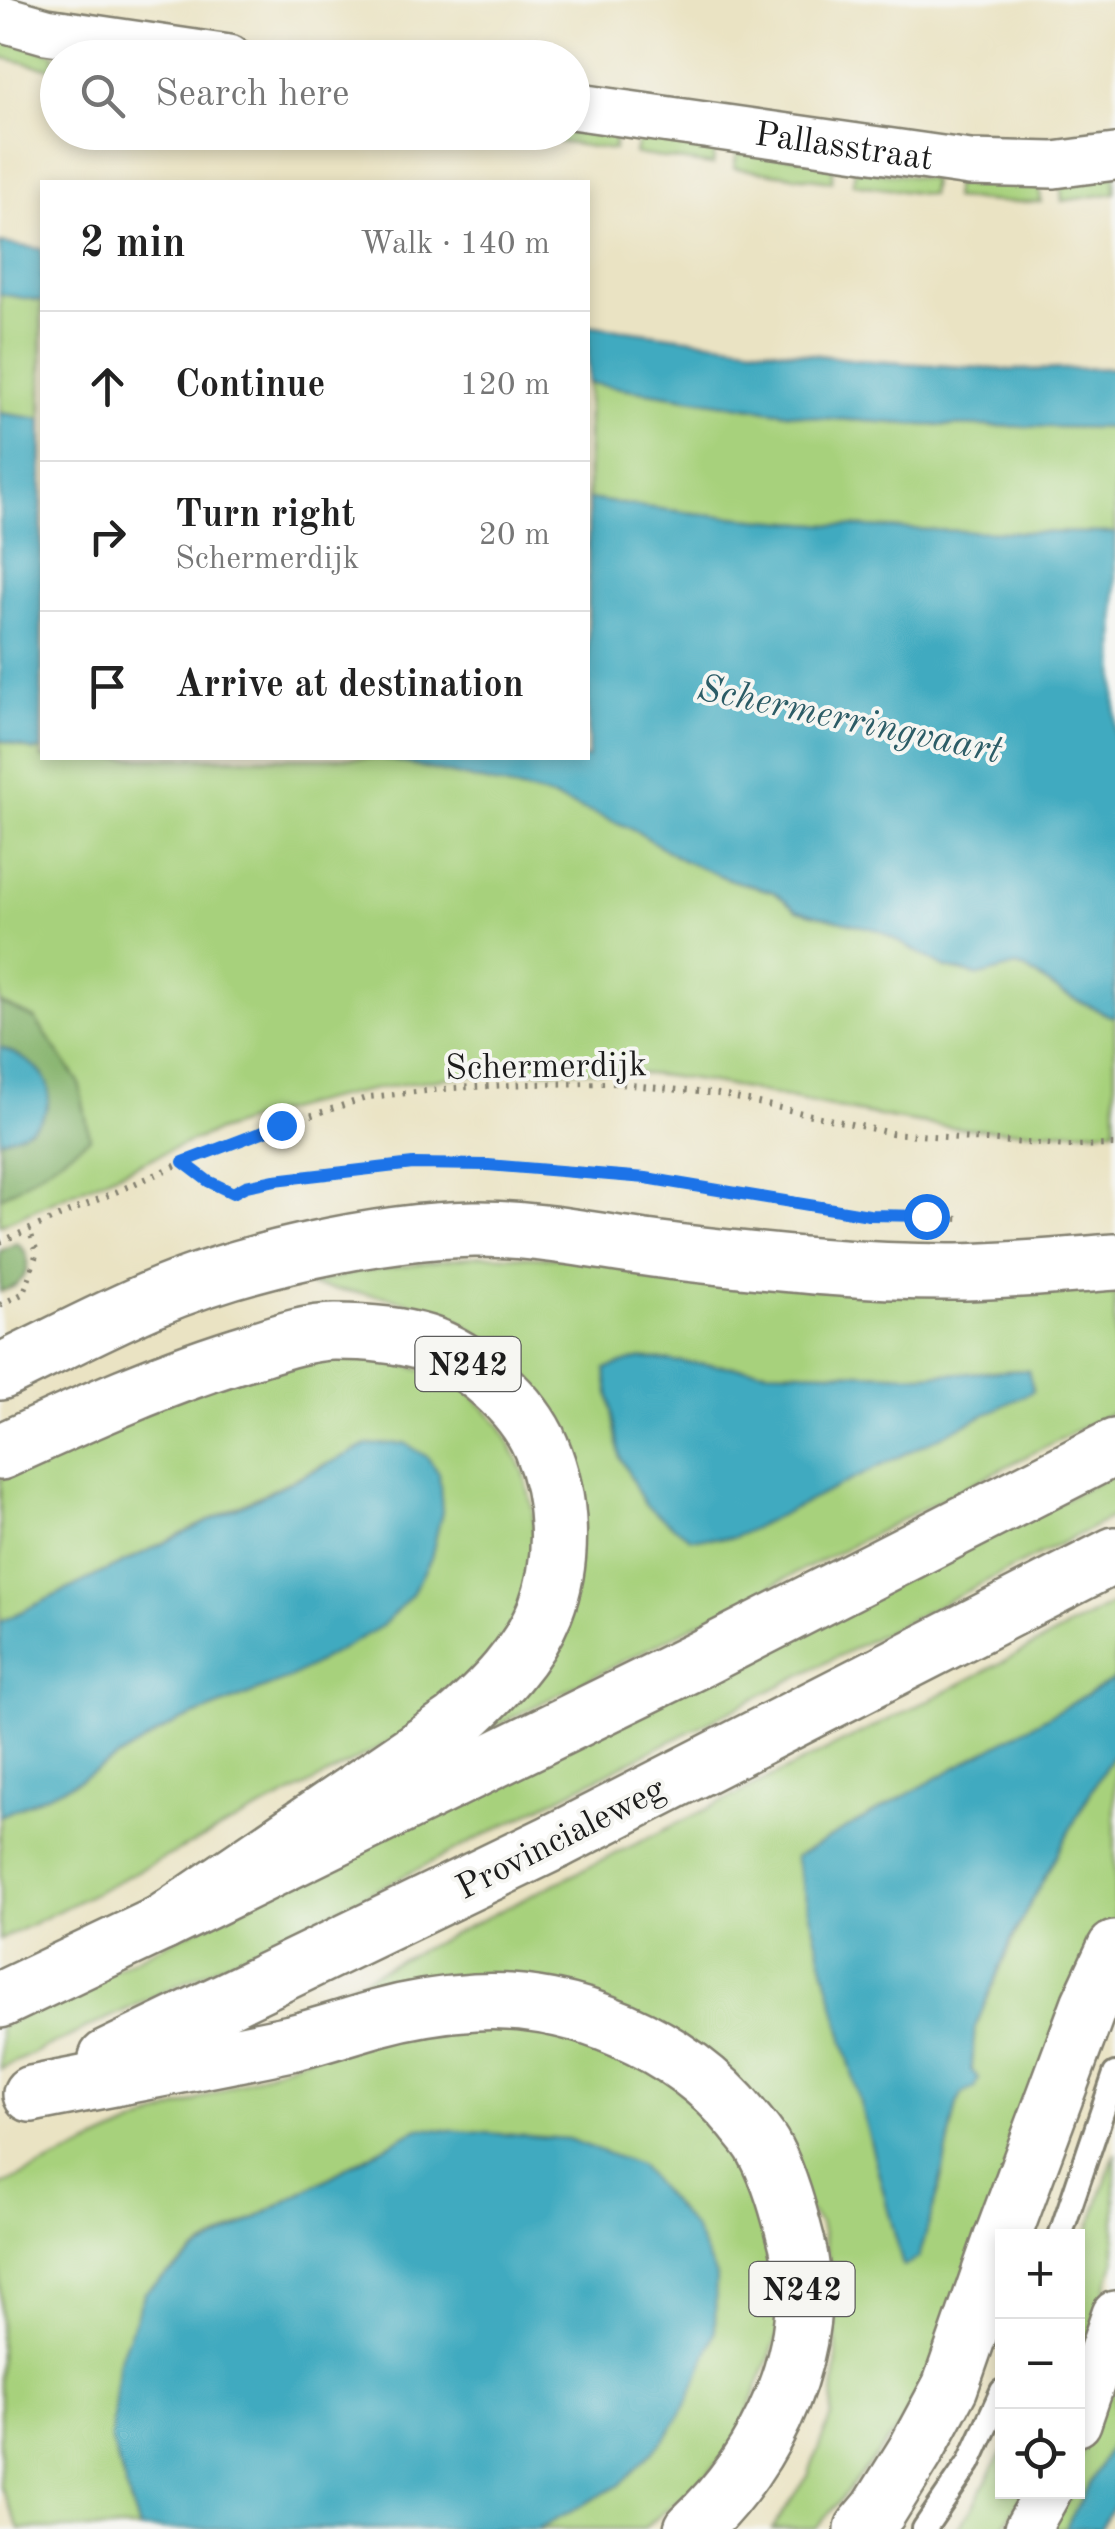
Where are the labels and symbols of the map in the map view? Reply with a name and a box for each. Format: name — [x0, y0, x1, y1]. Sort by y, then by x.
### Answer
street label: Pallasstraat — [752, 117, 935, 178]
water label: Schermerringvaart — [694, 670, 1006, 772]
street label: Schermerdijk — [445, 1048, 647, 1087]
route end — [259, 1103, 305, 1149]
route start — [904, 1194, 950, 1240]
road number: N242 — [416, 1337, 520, 1391]
street label: Provincialeweg — [451, 1772, 671, 1907]
road number: N242 — [750, 2262, 854, 2316]

